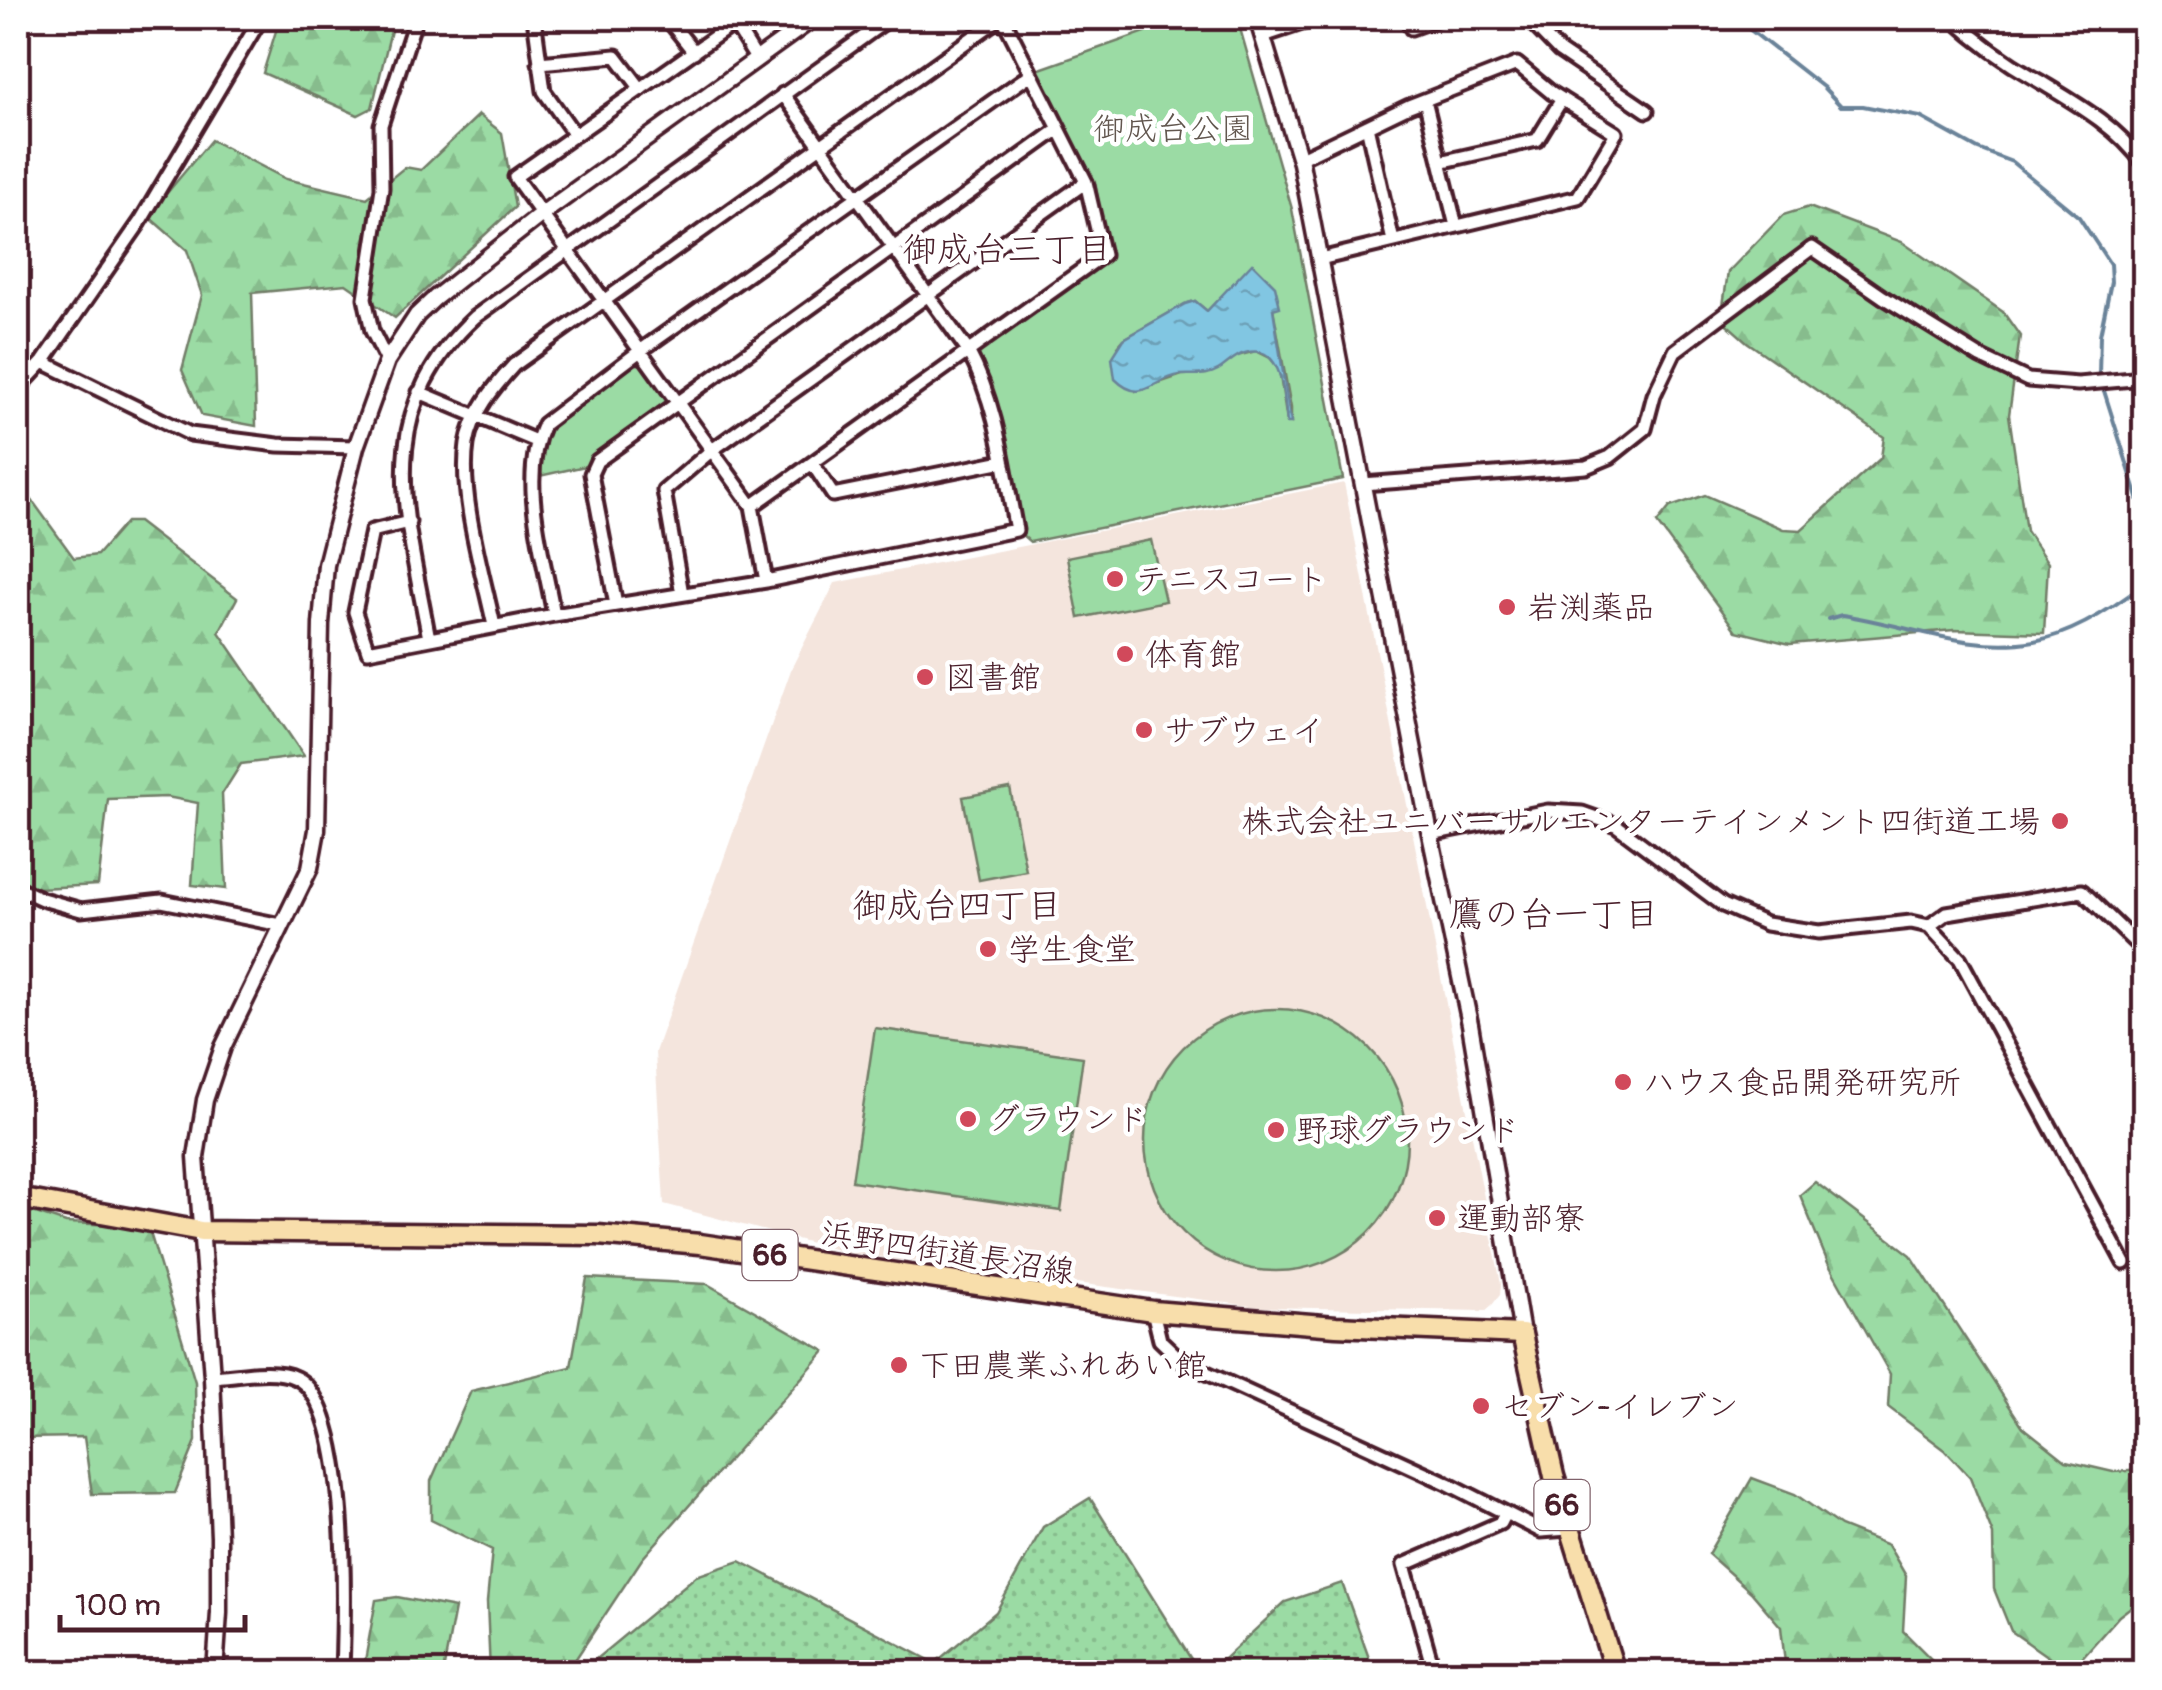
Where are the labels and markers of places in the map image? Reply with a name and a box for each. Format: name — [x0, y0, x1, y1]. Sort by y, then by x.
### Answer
place label: テニスコート — [1135, 560, 1328, 600]
marker: テニスコート — [1104, 568, 1126, 590]
place label: 岩渕薬品 — [1527, 588, 1655, 628]
marker: 岩渕薬品 — [1496, 596, 1518, 618]
place label: 体育館 — [1145, 635, 1241, 675]
marker: 体育館 — [1114, 643, 1136, 665]
place label: 図書館 — [945, 658, 1041, 698]
marker: 図書館 — [914, 666, 936, 688]
place label: サブウェイ — [1164, 711, 1324, 751]
marker: サブウェイ — [1133, 719, 1155, 741]
place label: 株式会社ユニバーサルエンターテインメント四街道工場 — [1241, 802, 2040, 842]
marker: 株式会社ユニバーサルエンターテインメント四街道工場 — [2049, 810, 2071, 832]
place label: 学生食堂 — [1008, 930, 1136, 970]
marker: 学生食堂 — [977, 938, 999, 960]
place label: ハウス食品開発研究所 — [1643, 1063, 1961, 1103]
marker: ハウス食品開発研究所 — [1612, 1071, 1634, 1093]
place label: グラウンド — [988, 1100, 1148, 1140]
marker: グラウンド — [957, 1108, 979, 1130]
place label: 野球グラウンド — [1296, 1111, 1520, 1151]
marker: 野球グラウンド — [1265, 1119, 1287, 1141]
place label: 運動部寮 — [1457, 1199, 1585, 1239]
marker: 運動部寮 — [1426, 1207, 1448, 1229]
place label: 下田農業ふれあい館 — [919, 1346, 1207, 1386]
marker: 下田農業ふれあい館 — [888, 1354, 910, 1376]
place label: セブン-イレブン — [1501, 1387, 1739, 1427]
marker: セブン-イレブン — [1470, 1395, 1492, 1417]

